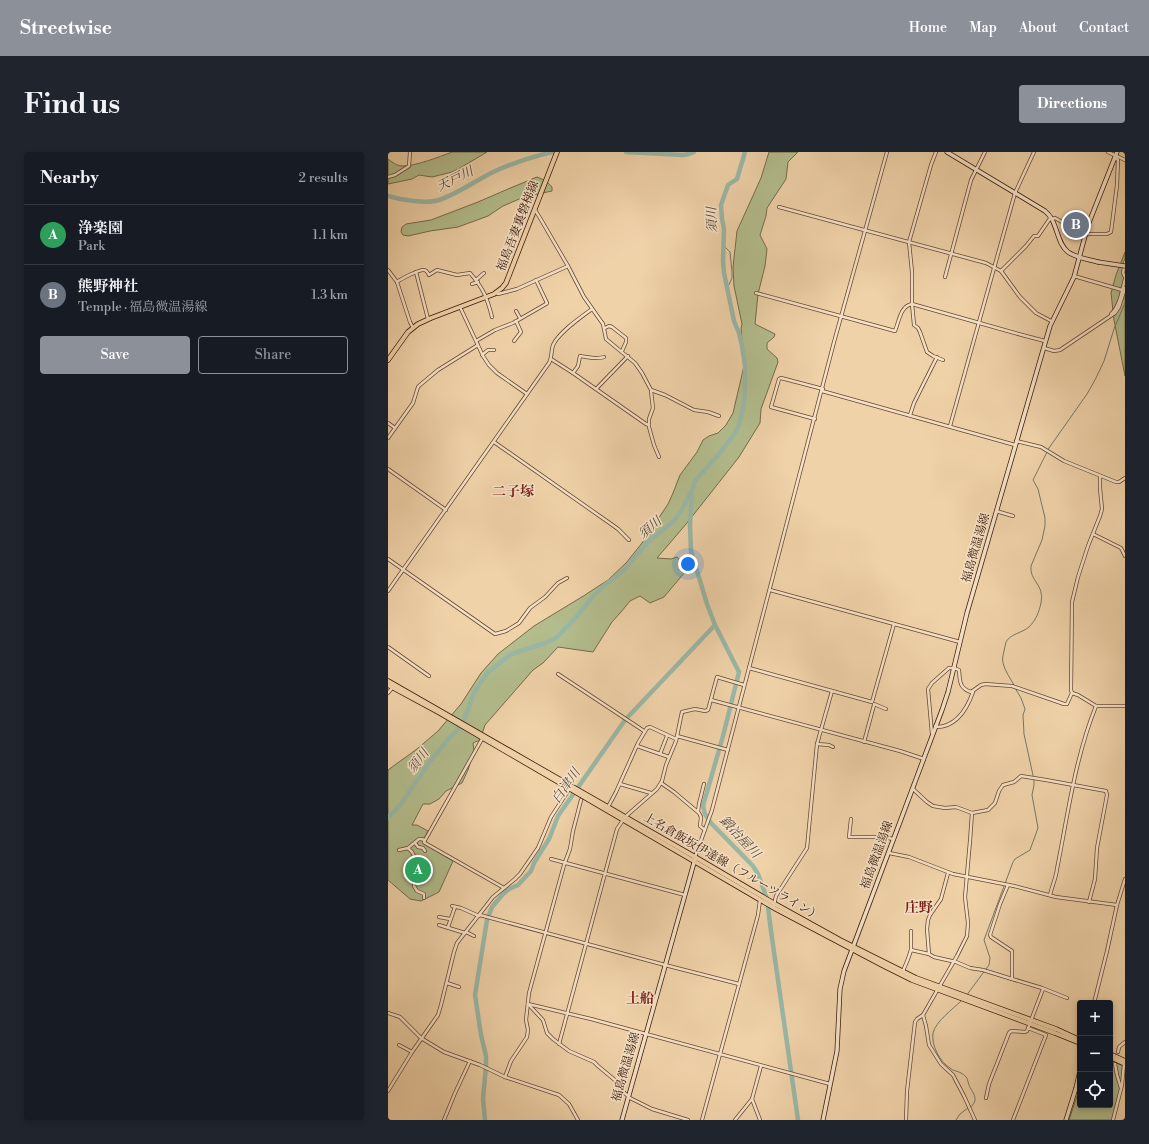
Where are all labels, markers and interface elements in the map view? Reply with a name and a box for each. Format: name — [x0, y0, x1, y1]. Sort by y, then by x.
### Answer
text: Streetwise — [20, 16, 112, 40]
text: Home — [909, 19, 947, 37]
text: Map — [969, 19, 997, 37]
text: About — [1019, 19, 1057, 37]
text: Contact — [1079, 19, 1129, 37]
button: Directions — [1019, 85, 1125, 123]
text: Find us — [24, 87, 120, 122]
water label: 天戸川 — [434, 162, 478, 195]
text: Nearby — [40, 167, 99, 189]
text: 2 results — [299, 170, 348, 186]
street label: 福島吾妻裏磐梯線 — [494, 178, 542, 274]
water label: 須川 — [703, 205, 720, 233]
pin: B — [1063, 210, 1089, 240]
text: 浄楽園 — [78, 219, 123, 238]
text: A — [48, 227, 58, 243]
text: 1.1 km — [313, 227, 348, 243]
text: Park — [78, 238, 105, 254]
text: 熊野神社 — [78, 277, 138, 296]
text: B — [48, 287, 58, 303]
text: 1.3 km — [311, 287, 348, 303]
text: Temple · 福島微温湯線 — [78, 299, 207, 315]
button: Save — [40, 336, 190, 374]
button: Share — [198, 336, 348, 374]
district label: 二子塚 — [492, 483, 534, 501]
street label: 福島微温湯線 — [959, 511, 993, 585]
water label: 須川 — [635, 512, 667, 543]
your location — [678, 554, 698, 574]
water label: 須川 — [404, 744, 434, 776]
water label: 白津川 — [548, 764, 585, 807]
street label: 上名倉飯坂伊達線（フルーツライン） — [640, 810, 824, 924]
water label: 鍛冶屋川 — [716, 813, 765, 863]
street label: 福島微温湯線 — [858, 819, 896, 891]
pin: A — [405, 855, 431, 885]
district label: 庄野 — [905, 899, 933, 917]
district label: 土船 — [626, 990, 654, 1008]
map controls — [1077, 1000, 1113, 1108]
button: + — [1077, 1000, 1113, 1036]
street label: 福島微温湯線 — [609, 1030, 643, 1104]
button: − — [1077, 1036, 1113, 1072]
button: locate — [1077, 1072, 1113, 1108]

